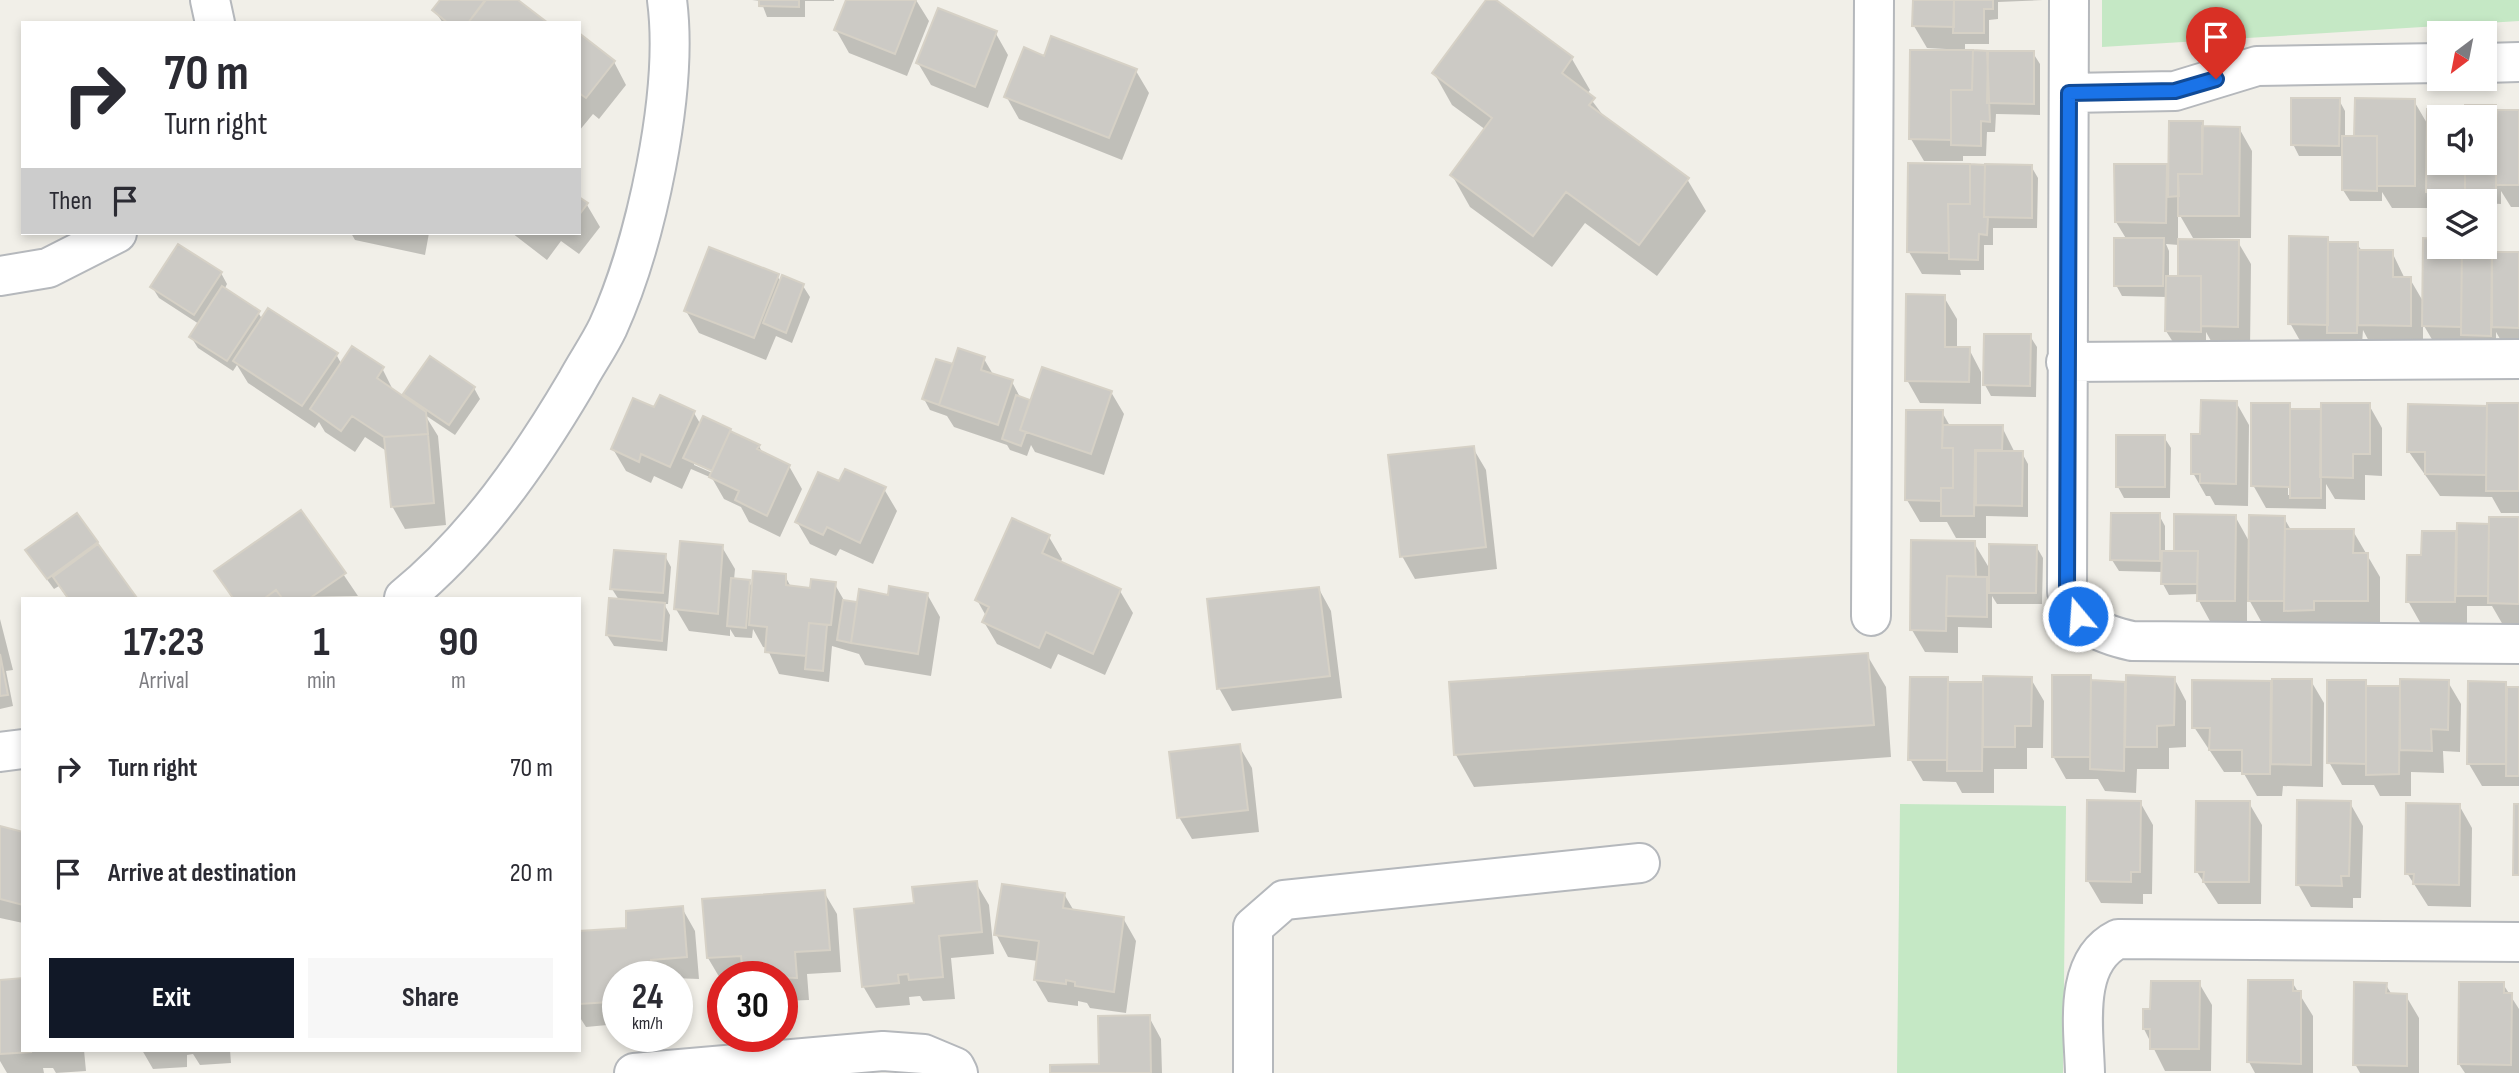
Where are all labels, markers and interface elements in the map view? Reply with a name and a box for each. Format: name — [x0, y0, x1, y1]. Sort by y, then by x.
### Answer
pin — [2186, 7, 2246, 79]
icon: arrive — [2197, 18, 2235, 56]
north arrow — [2427, 21, 2497, 91]
map controls — [2427, 21, 2497, 259]
text: 70 m — [164, 45, 249, 104]
icon: right — [49, 49, 140, 140]
text: Turn right — [164, 105, 268, 144]
button: sound — [2427, 105, 2497, 175]
icon: arrive — [106, 182, 144, 220]
text: Then — [49, 186, 92, 217]
button: layers — [2427, 189, 2497, 259]
position arrow — [2041, 579, 2115, 653]
text: 17:23 — [124, 617, 205, 668]
text: 1 — [313, 617, 330, 668]
text: 90 — [439, 617, 478, 668]
text: Arrival — [139, 667, 189, 695]
text: min — [307, 667, 336, 695]
text: m — [451, 667, 466, 695]
icon: right — [49, 750, 87, 788]
text: Turn right — [108, 753, 197, 784]
text: 70 m — [510, 753, 553, 784]
icon: arrive — [49, 855, 87, 893]
text: Arrive at destination — [108, 858, 296, 889]
text: 20 m — [510, 858, 553, 889]
button: Exit — [49, 958, 294, 1038]
button: Share — [308, 958, 553, 1038]
speed limit sign: 30 — [707, 961, 798, 1052]
text: 24 — [632, 976, 663, 1019]
text: km/h — [632, 1013, 663, 1034]

